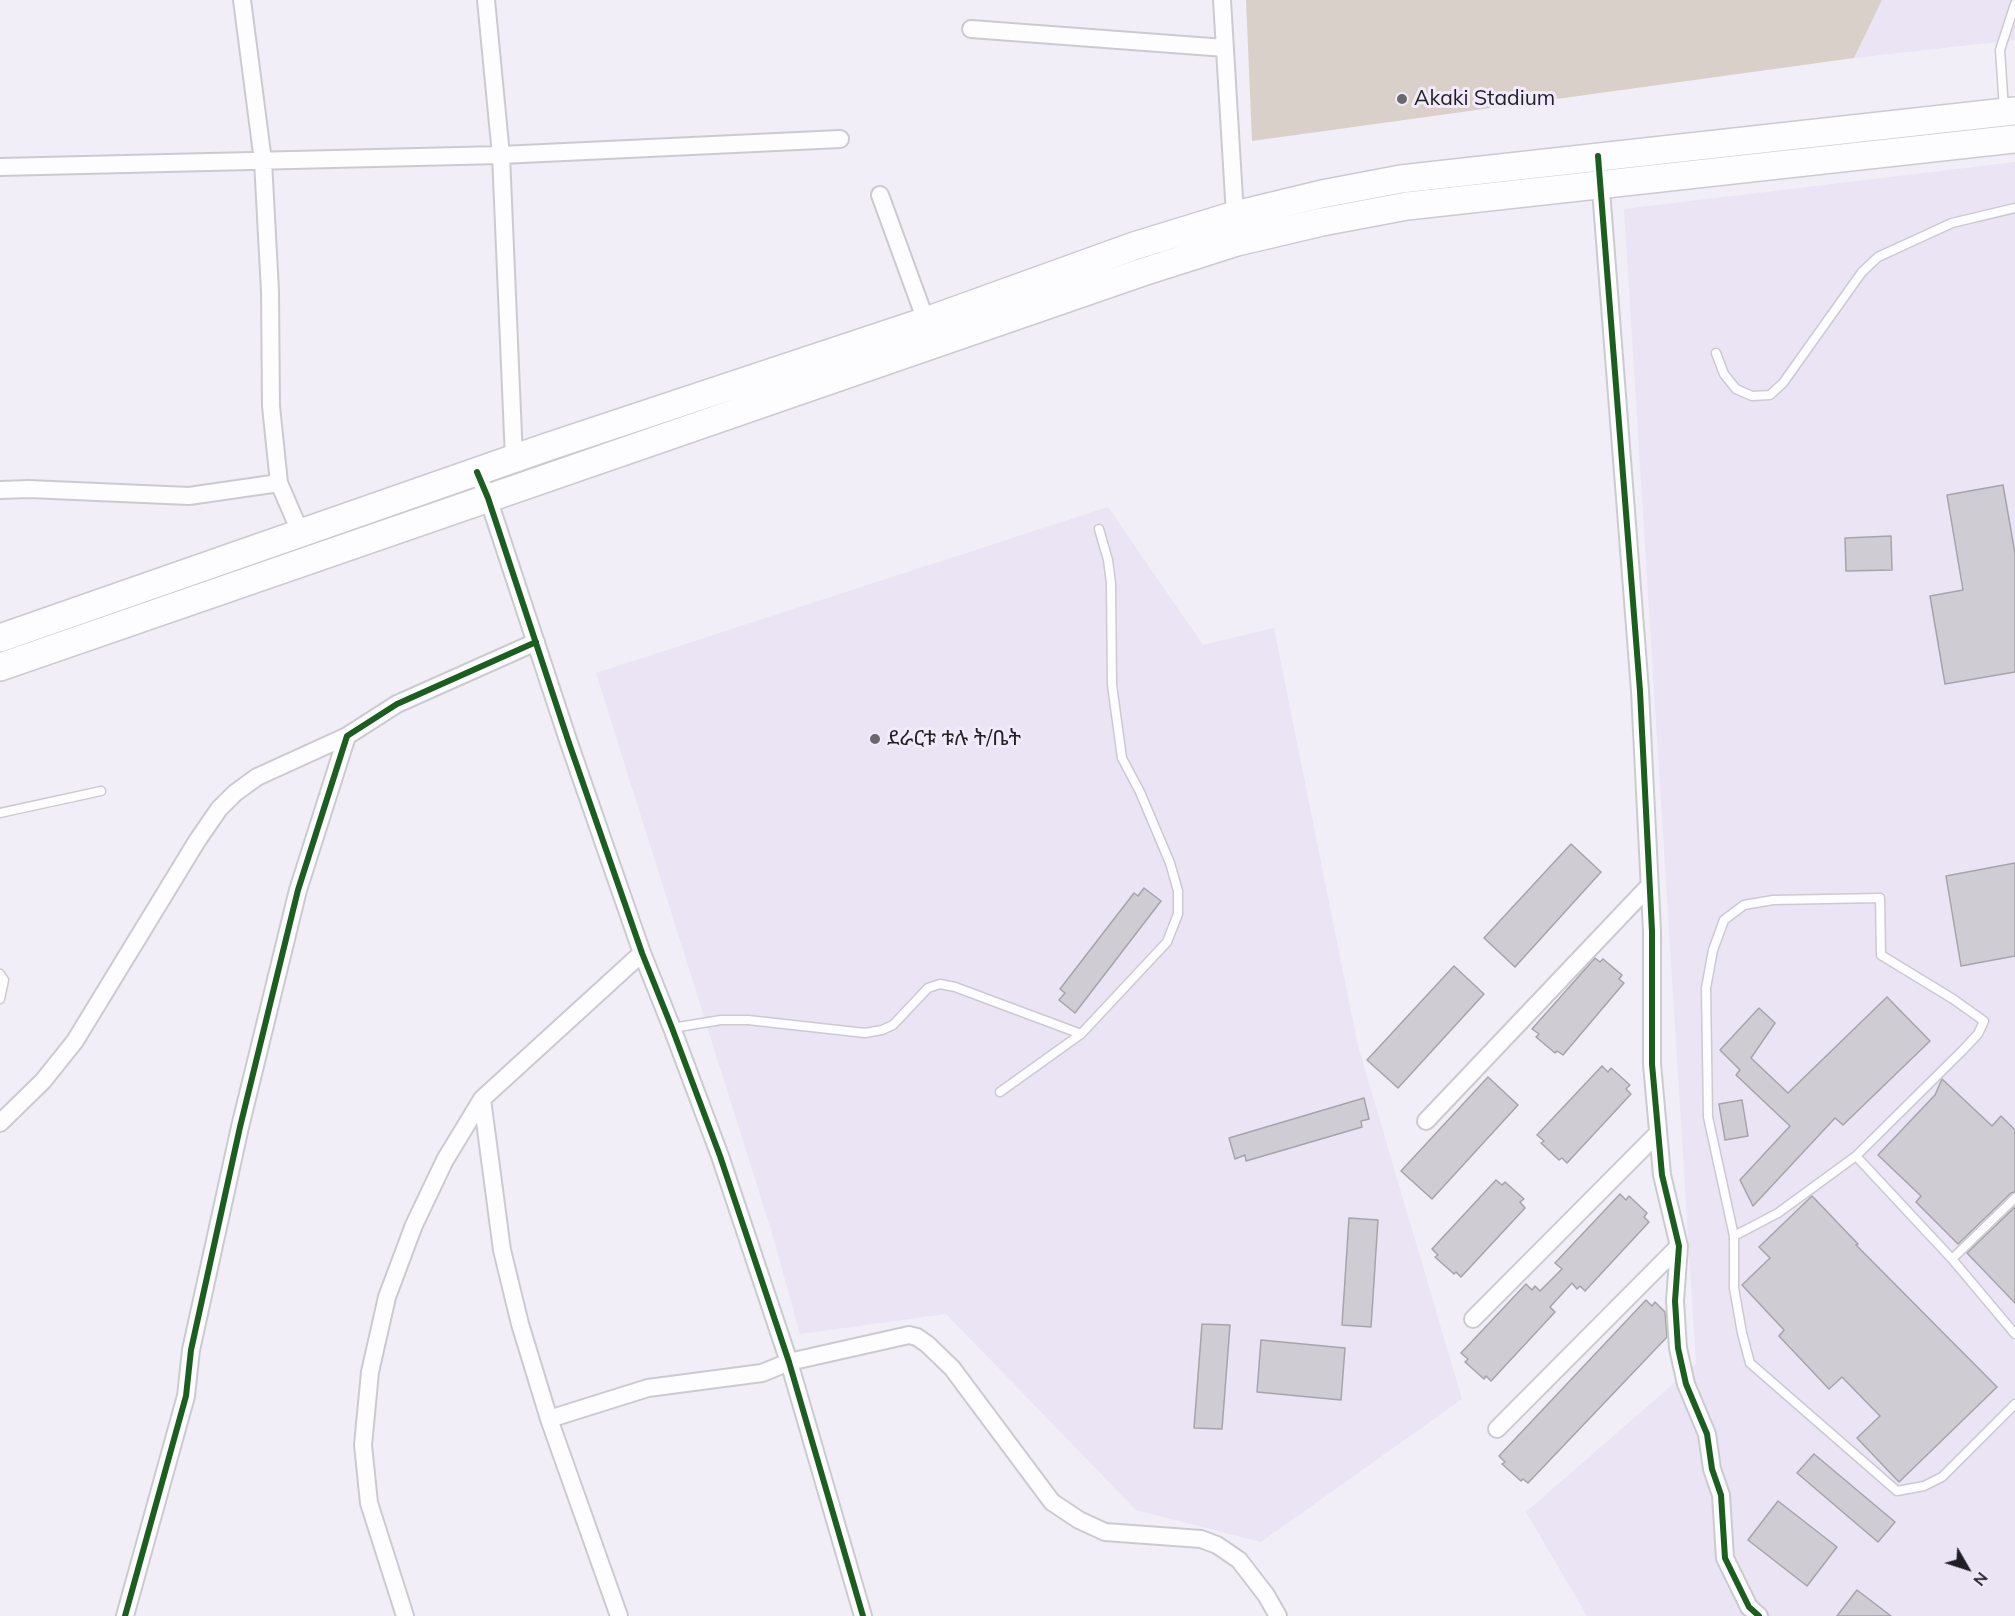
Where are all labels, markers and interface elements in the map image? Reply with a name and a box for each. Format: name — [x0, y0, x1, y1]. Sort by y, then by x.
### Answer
place label: Akaki Stadium — [1414, 86, 1555, 112]
marker: Akaki Stadium — [1395, 92, 1409, 106]
place label: ደራርቱ ቱሉ ት/ቤት — [887, 726, 1021, 752]
marker: ደራርቱ ቱሉ ት/ቤት — [868, 732, 882, 746]
north arrow — [1937, 1538, 1997, 1598]
text: N — [1969, 1568, 1993, 1590]

